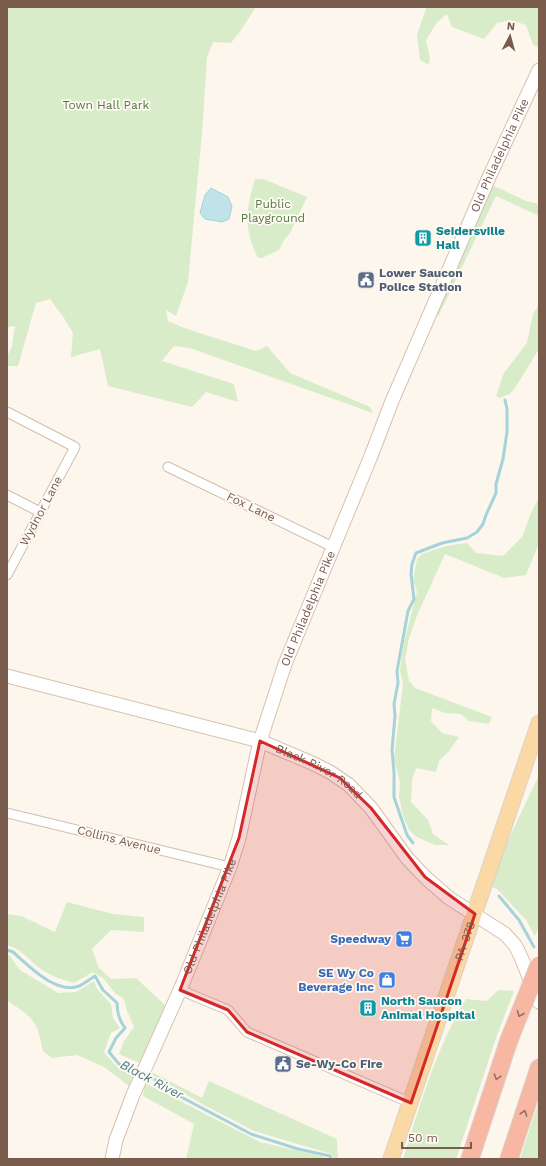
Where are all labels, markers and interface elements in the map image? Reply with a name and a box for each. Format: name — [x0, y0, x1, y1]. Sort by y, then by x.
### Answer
north arrow — [490, 16, 530, 56]
text: N — [506, 20, 516, 33]
street label: Old Philadelphia Pike — [468, 96, 532, 215]
park label: Town Hall Park — [63, 98, 150, 112]
park label: Public Playground — [241, 197, 305, 225]
place label: Seidersville Hall — [436, 224, 505, 252]
building icon: Seidersville Hall — [413, 228, 433, 248]
place label: Lower Saucon Police Station — [379, 266, 463, 294]
public building icon: Lower Saucon Police Station — [356, 270, 376, 290]
street label: Wydnor Lane — [17, 474, 65, 548]
street label: Fox Lane — [224, 489, 278, 525]
street label: Old Philadelphia Pike — [278, 549, 338, 668]
street label: Black River Road — [274, 741, 365, 802]
street label: Collins Avenue — [76, 823, 162, 857]
street label: Old Philadelphia Pike — [180, 857, 239, 976]
street label: PA-378 — [452, 920, 478, 963]
supermarket icon: Speedway — [394, 929, 414, 949]
place label: Speedway — [330, 932, 391, 946]
place label: SE Wy Co Beverage Inc — [298, 966, 374, 994]
shop icon: SE Wy Co Beverage Inc — [377, 970, 397, 990]
place label: North Saucon Animal Hospital — [381, 994, 475, 1022]
building icon: North Saucon Animal Hospital — [358, 998, 378, 1018]
one-way arrow — [516, 1011, 524, 1018]
public building icon: Se-Wy-Co Fire — [273, 1054, 293, 1074]
water label: Black River — [118, 1057, 187, 1103]
place label: Se-Wy-Co Fire — [296, 1057, 383, 1071]
one-way arrow — [493, 1074, 501, 1081]
one-way arrow — [519, 1110, 528, 1117]
scale bar — [402, 1124, 471, 1150]
text: 50 m — [408, 1131, 438, 1145]

